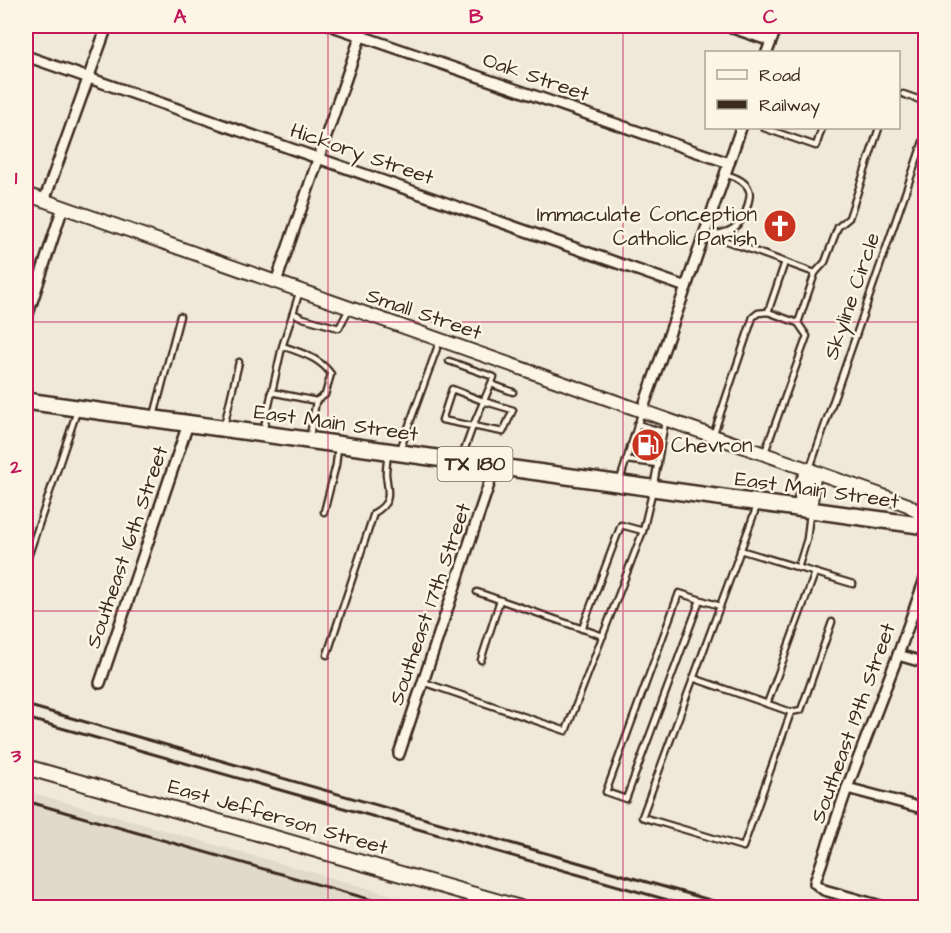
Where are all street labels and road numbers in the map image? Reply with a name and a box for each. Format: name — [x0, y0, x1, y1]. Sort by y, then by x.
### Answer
street label: Oak Street — [479, 45, 594, 109]
street label: Hickory Street — [286, 116, 438, 194]
street label: Skyline Circle — [817, 229, 889, 364]
street label: Small Street — [362, 281, 486, 347]
street label: East Main Street — [252, 397, 420, 449]
street label: Southeast 16th Street — [79, 441, 175, 652]
road number: TX 180 — [438, 447, 512, 481]
street label: East Main Street — [733, 464, 901, 516]
street label: Southeast 17th Street — [382, 499, 478, 709]
street label: Southeast 19th Street — [803, 618, 903, 827]
street label: East Jefferson Street — [165, 772, 392, 862]

